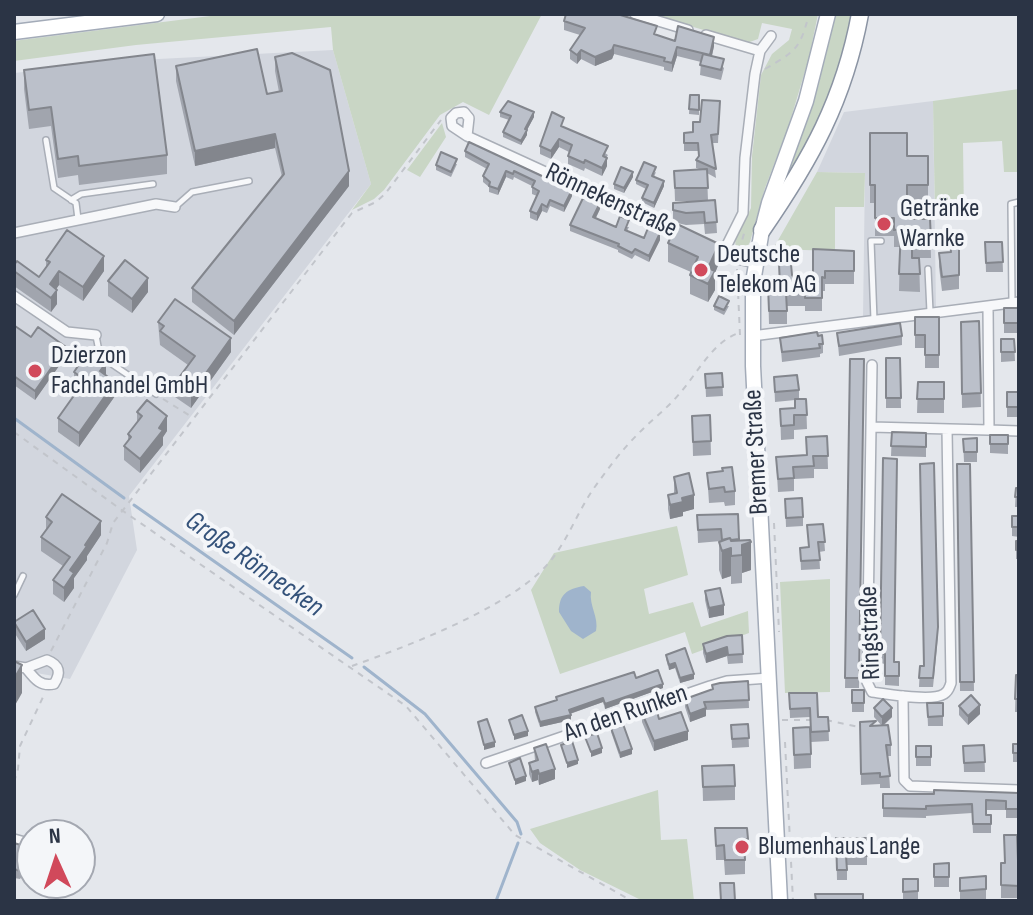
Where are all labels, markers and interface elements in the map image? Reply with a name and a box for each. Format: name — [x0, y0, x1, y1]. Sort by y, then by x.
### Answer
street label: Rönnekenstraße — [540, 157, 682, 245]
place label: Getränke Warnke — [900, 193, 979, 254]
marker: Getränke Warnke — [875, 215, 893, 233]
place label: Deutsche Telekom AG — [717, 239, 817, 300]
marker: Deutsche Telekom AG — [692, 261, 710, 279]
place label: Dzierzon Fachhandel GmbH — [51, 340, 208, 402]
marker: Dzierzon Fachhandel GmbH — [26, 362, 44, 380]
street label: Bremer Straße — [738, 389, 776, 515]
water label: Große Rönnecken — [178, 505, 330, 625]
street label: Ringstraße — [854, 585, 888, 681]
street label: An den Runken — [560, 678, 692, 750]
north arrow — [16, 819, 96, 899]
text: N — [48, 823, 61, 850]
place label: Blumenhaus Lange — [758, 831, 920, 863]
marker: Blumenhaus Lange — [733, 838, 751, 856]

